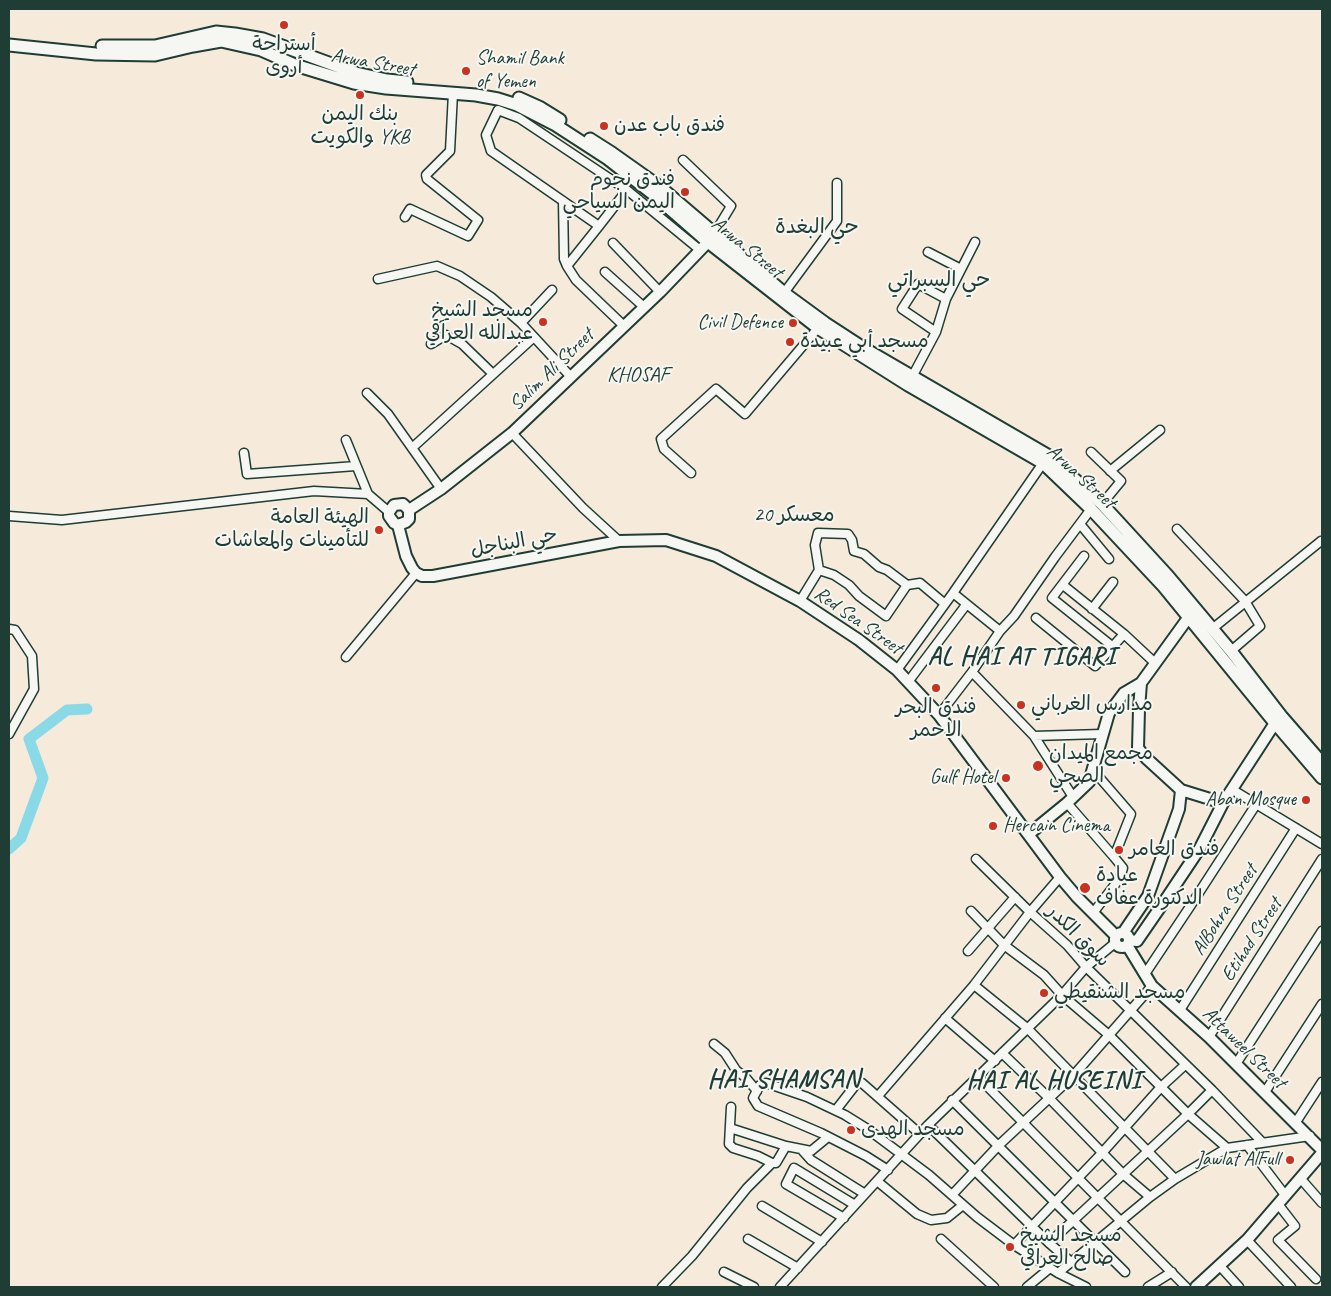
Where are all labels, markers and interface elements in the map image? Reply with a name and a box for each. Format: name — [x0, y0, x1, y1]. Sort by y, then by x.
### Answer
marker: أستراحة أروى — [278, 19, 290, 31]
place label: أستراحة أروى — [252, 33, 316, 80]
street label: Arwa Street — [329, 44, 417, 82]
place label: Shamil Bank of Yemen — [476, 47, 564, 94]
marker: Shamil Bank of Yemen — [460, 65, 472, 77]
marker: بنك اليمن والكويت YKB — [354, 89, 366, 101]
place label: بنك اليمن والكويت YKB — [311, 103, 409, 150]
place label: فندق باب عدن — [614, 114, 725, 138]
marker: فندق باب عدن — [598, 120, 610, 132]
place label: فندق نجوم اليمن السياحي — [563, 168, 675, 215]
marker: فندق نجوم اليمن السياحي — [679, 186, 691, 198]
street label: Arwa Street — [707, 212, 787, 284]
district label: حي البغدة — [775, 214, 859, 240]
district label: حي السبراتي — [888, 267, 990, 293]
place label: مسجد الشيخ عبدالله العراقي — [425, 299, 533, 346]
place label: Civil Defence — [698, 311, 783, 335]
marker: مسجد الشيخ عبدالله العراقي — [537, 316, 549, 328]
marker: Civil Defence — [787, 317, 799, 329]
street label: Salim Ali Street — [505, 324, 599, 416]
place label: مسجد أبي عبيدة — [800, 330, 929, 354]
marker: مسجد أبي عبيدة — [784, 336, 796, 348]
district label: KHOSAF — [603, 362, 673, 388]
street label: Arwa Street — [1042, 440, 1120, 514]
district label: معسكر 20 — [753, 502, 835, 528]
place label: الهيئة العامة للتأمينات والمعاشات — [214, 506, 369, 553]
street label: حي البناجل — [468, 523, 560, 563]
marker: الهيئة العامة للتأمينات والمعاشات — [373, 524, 385, 536]
street label: Red Sea Street — [809, 582, 907, 660]
district label: AL HAI AT TIGARI — [926, 642, 1118, 672]
marker: فندق البحر الاحمر — [930, 682, 942, 694]
place label: مدارس الغرباني — [1031, 693, 1153, 717]
place label: فندق البحر الاحمر — [895, 696, 977, 743]
marker: مدارس الغرباني — [1015, 699, 1027, 711]
place label: مجمع الميدان الصحي — [1049, 742, 1153, 789]
marker: مجمع الميدان الصحي — [1031, 759, 1045, 773]
place label: Gulf Hotel — [930, 766, 996, 790]
marker: Gulf Hotel — [1000, 772, 1012, 784]
place label: Aban Mosque — [1205, 788, 1296, 812]
marker: Aban Mosque — [1300, 794, 1312, 806]
place label: Hercain Cinema — [1003, 814, 1110, 838]
marker: Hercain Cinema — [987, 820, 999, 832]
place label: فندق العامر — [1129, 838, 1219, 862]
marker: فندق العامر — [1113, 844, 1125, 856]
street label: AlBohra Street — [1187, 860, 1263, 960]
place label: عيادة الدكتورة عفاف — [1096, 864, 1202, 911]
marker: عيادة الدكتورة عفاف — [1078, 881, 1092, 895]
street label: Etihad Street — [1216, 894, 1288, 986]
street label: سوق الكدر — [1041, 899, 1115, 973]
place label: مسجد الشنقيطي — [1054, 981, 1185, 1005]
marker: مسجد الشنقيطي — [1038, 987, 1050, 999]
street label: Attaweel Street — [1197, 1002, 1291, 1094]
district label: HAI SHAMSAN — [707, 1065, 861, 1095]
district label: HAI AL HUSEINI — [966, 1066, 1142, 1096]
place label: مسجد الهدى — [861, 1118, 965, 1142]
marker: مسجد الهدى — [845, 1124, 857, 1136]
place label: Jawlat AlFull — [1196, 1148, 1280, 1172]
marker: Jawlat AlFull — [1284, 1154, 1296, 1166]
place label: مسجد الشيخ صالح العراقي — [1020, 1224, 1122, 1271]
marker: مسجد الشيخ صالح العراقي — [1004, 1241, 1016, 1253]

